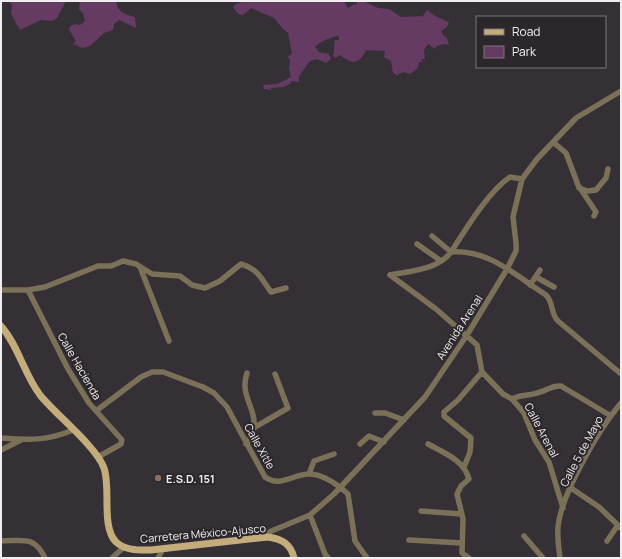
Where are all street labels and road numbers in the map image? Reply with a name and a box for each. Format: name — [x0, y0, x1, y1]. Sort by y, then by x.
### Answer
street label: Avenida Arenal — [432, 292, 486, 362]
street label: Calle Hacienda — [55, 330, 105, 402]
street label: Calle Arenal — [521, 400, 563, 460]
street label: Calle 5 de Mayo — [556, 412, 606, 489]
street label: Calle Xitle — [241, 420, 279, 472]
street label: Carretera México-Ajusco — [140, 520, 267, 546]

